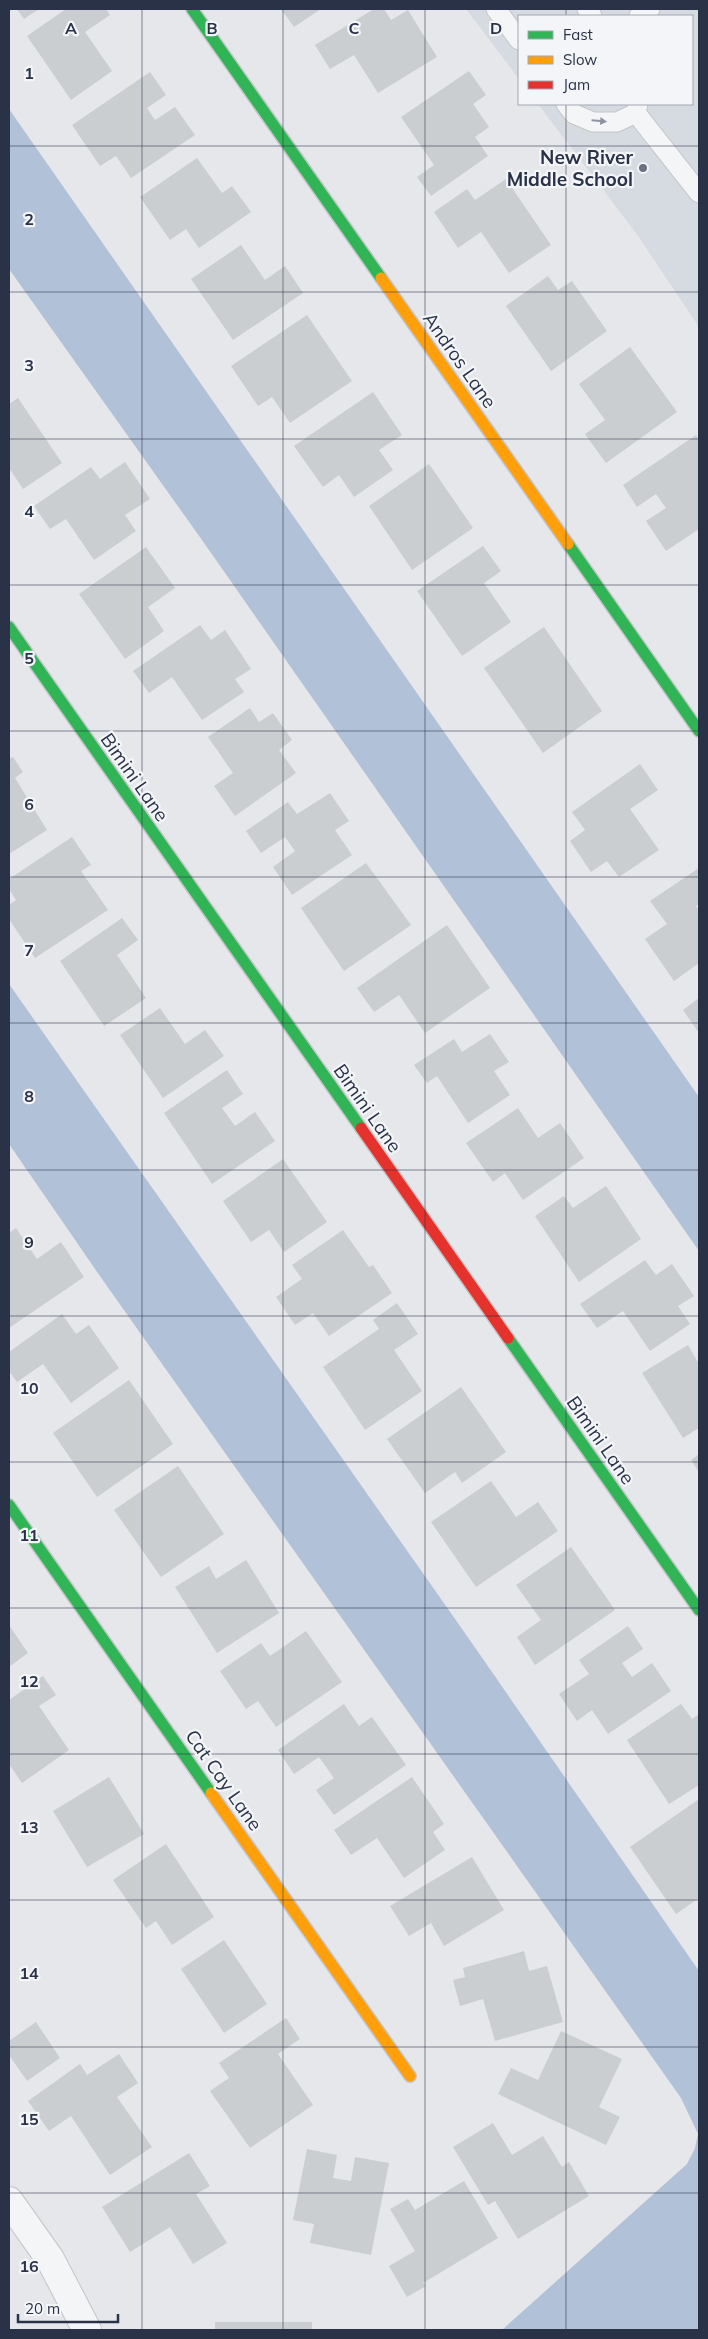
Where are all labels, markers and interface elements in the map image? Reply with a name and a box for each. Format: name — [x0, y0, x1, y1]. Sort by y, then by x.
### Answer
legend — [518, 15, 693, 105]
text: A — [65, 18, 77, 38]
text: B — [206, 18, 218, 38]
text: C — [349, 18, 360, 38]
text: D — [490, 18, 502, 38]
text: Fast — [563, 25, 593, 44]
text: Slow — [563, 50, 597, 69]
text: 1 — [24, 63, 34, 83]
text: Jam — [563, 75, 590, 94]
one-way arrow — [591, 118, 607, 126]
place label: New River Middle School — [507, 145, 634, 191]
marker: New River Middle School — [637, 162, 649, 174]
text: 2 — [24, 209, 34, 229]
street label: Andros Lane — [418, 307, 502, 413]
text: 3 — [24, 355, 34, 375]
text: 4 — [24, 501, 34, 521]
text: 5 — [24, 648, 34, 668]
street label: Bimini Lane — [96, 728, 174, 826]
text: 6 — [24, 794, 34, 814]
text: 7 — [24, 940, 34, 960]
street label: Bimini Lane — [329, 1059, 407, 1157]
text: 8 — [24, 1086, 34, 1106]
text: 9 — [24, 1232, 34, 1252]
text: 10 — [19, 1378, 39, 1398]
street label: Bimini Lane — [562, 1391, 640, 1489]
text: 11 — [19, 1525, 39, 1545]
text: 12 — [19, 1671, 39, 1691]
street label: Cat Cay Lane — [180, 1725, 268, 1835]
text: 13 — [19, 1817, 39, 1837]
text: 14 — [19, 1963, 39, 1983]
text: 15 — [19, 2109, 39, 2129]
text: 16 — [19, 2256, 39, 2276]
scale bar — [18, 2292, 118, 2324]
text: 20 m — [25, 2299, 60, 2318]

